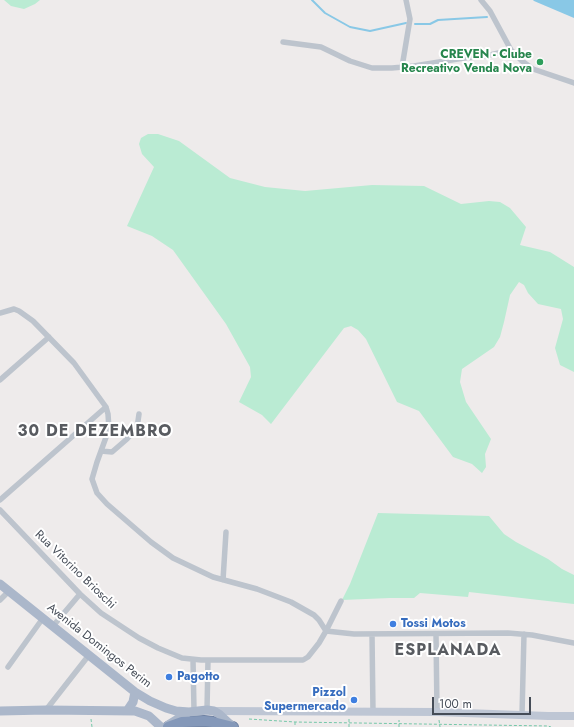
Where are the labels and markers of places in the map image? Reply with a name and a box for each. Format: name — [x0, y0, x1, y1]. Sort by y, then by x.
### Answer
place label: CREVEN - Clube Recreativo Venda Nova — [401, 48, 532, 76]
marker: CREVEN - Clube Recreativo Venda Nova — [535, 57, 545, 67]
place label: Tossi Motos — [401, 617, 466, 631]
marker: Tossi Motos — [388, 619, 398, 629]
place label: Pagotto — [177, 670, 220, 684]
marker: Pagotto — [164, 672, 174, 682]
place label: Pizzol Supermercado — [264, 686, 346, 714]
marker: Pizzol Supermercado — [349, 695, 359, 705]

